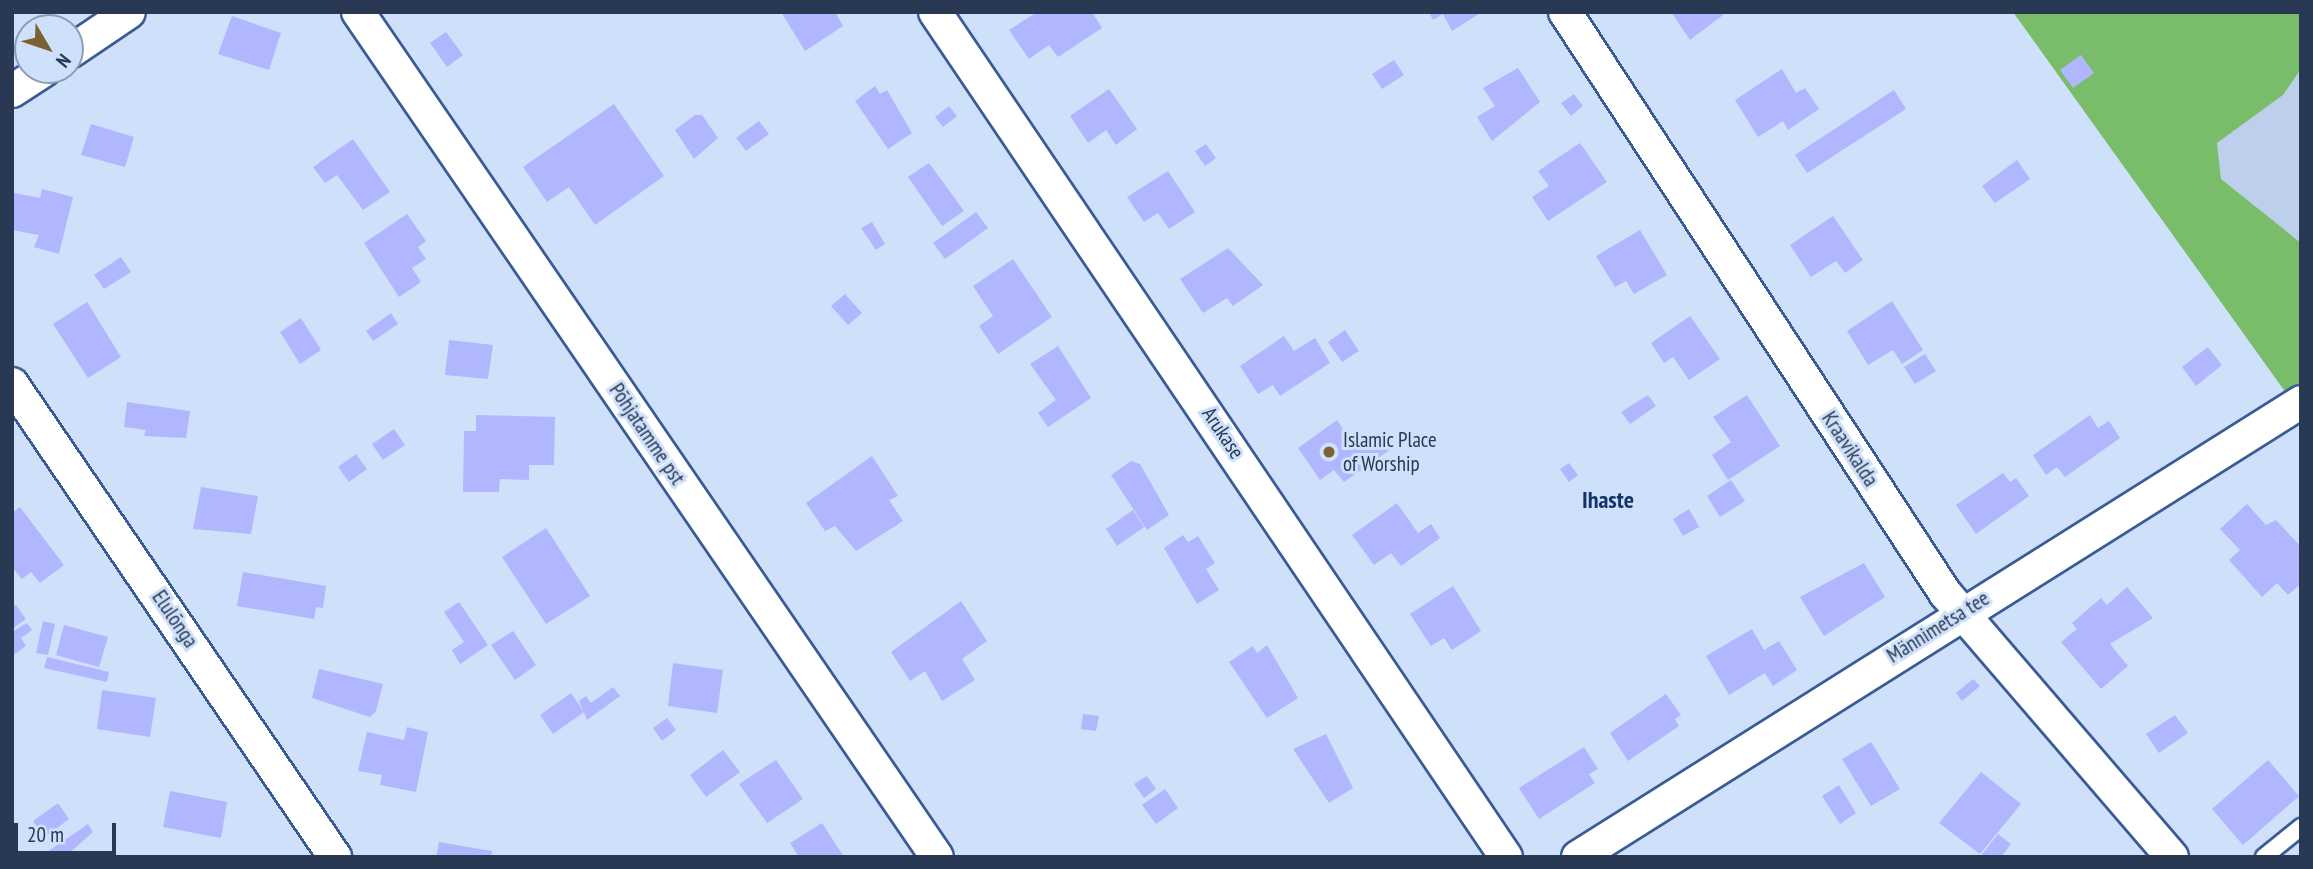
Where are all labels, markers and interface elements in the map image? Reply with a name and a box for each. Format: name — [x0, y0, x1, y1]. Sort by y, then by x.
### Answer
north arrow — [14, 14, 84, 84]
text: N — [51, 49, 76, 72]
street label: Põhjatamme pst — [604, 379, 690, 489]
street label: Arukase — [1197, 402, 1249, 464]
street label: Kraavikalda — [1817, 407, 1883, 491]
place label: Islamic Place of Worship — [1343, 427, 1437, 477]
marker: Islamic Place of Worship — [1321, 444, 1337, 460]
district label: Ihaste — [1582, 486, 1634, 514]
street label: Elulõnga — [147, 586, 203, 652]
street label: Männimetsa tee — [1882, 586, 1994, 668]
scale bar — [18, 810, 119, 854]
text: 20 m — [27, 821, 64, 848]

